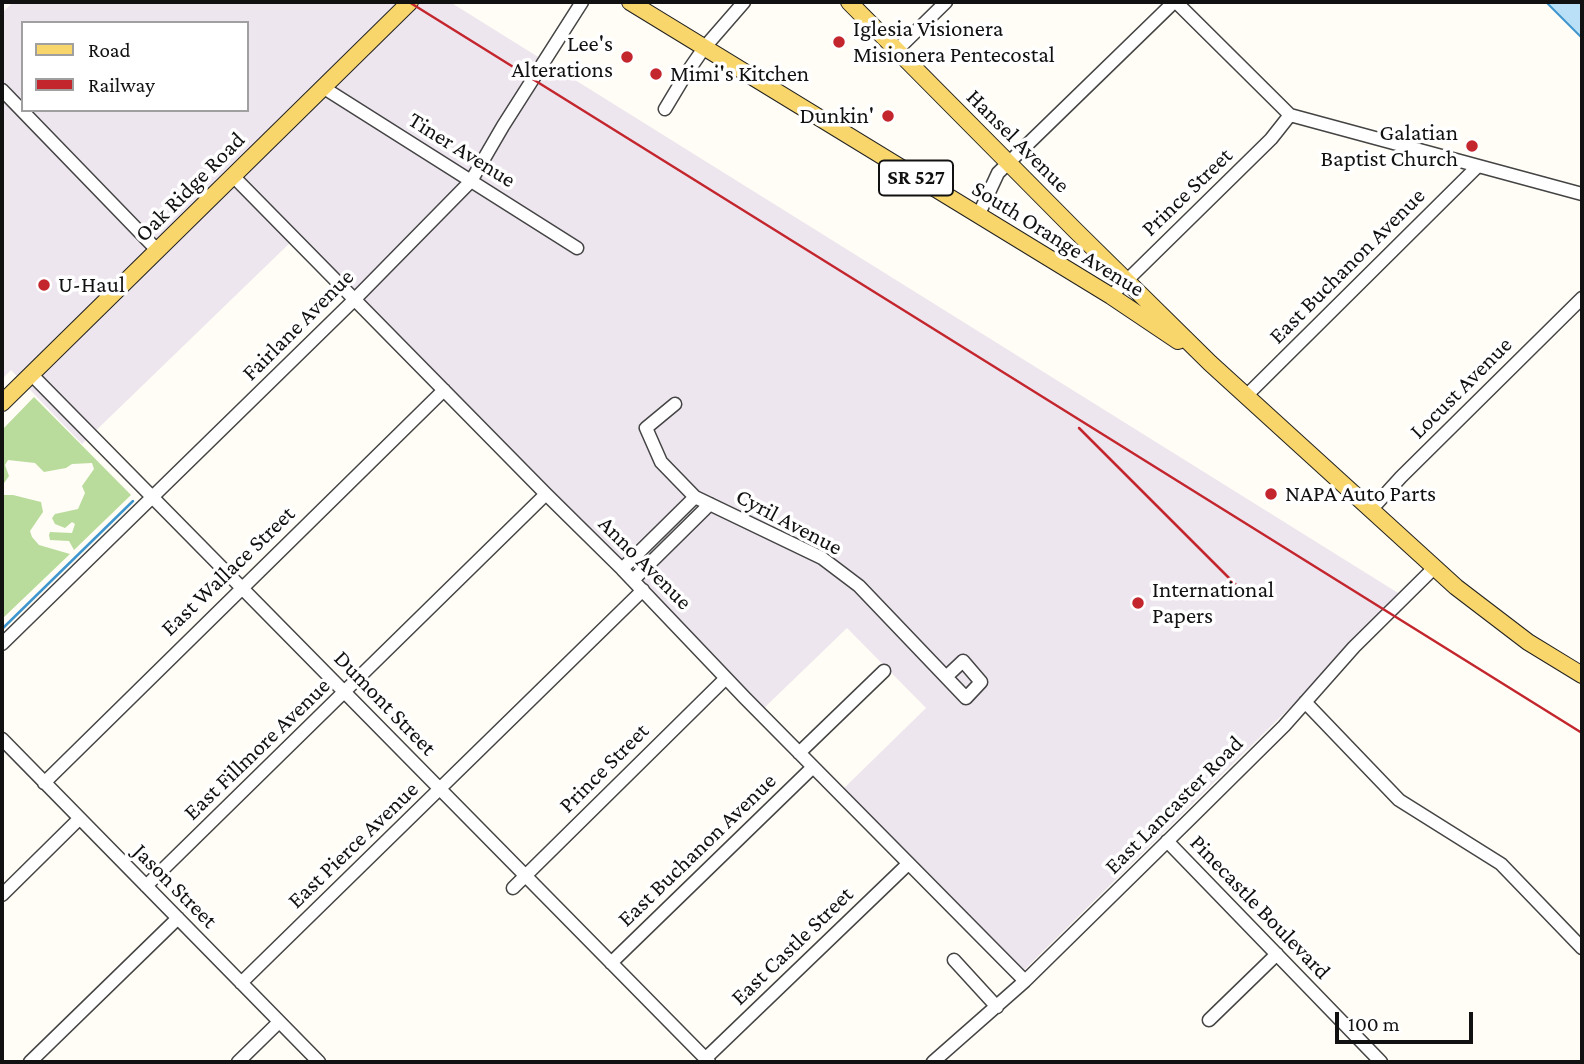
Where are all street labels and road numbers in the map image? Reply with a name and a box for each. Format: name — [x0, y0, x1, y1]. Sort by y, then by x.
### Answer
street label: Hansel Avenue — [960, 83, 1076, 199]
street label: Tiner Avenue — [403, 106, 521, 194]
street label: Oak Ridge Road — [129, 126, 251, 248]
street label: Prince Street — [1136, 142, 1238, 242]
road number: SR 527 — [879, 160, 953, 196]
street label: South Orange Avenue — [967, 175, 1149, 303]
street label: East Buchanon Avenue — [1263, 182, 1431, 350]
street label: Fairlane Avenue — [236, 263, 360, 387]
street label: Locust Avenue — [1404, 331, 1518, 445]
street label: Cyril Avenue — [731, 482, 847, 562]
street label: East Wallace Street — [155, 500, 301, 642]
street label: Anno Avenue — [592, 510, 698, 616]
street label: Dumont Street — [328, 645, 442, 761]
street label: East Fillmore Avenue — [178, 672, 336, 826]
street label: Prince Street — [553, 717, 655, 819]
street label: East Lancaster Road — [1099, 730, 1249, 880]
street label: East Buchanon Avenue — [612, 767, 782, 933]
street label: East Pierce Avenue — [282, 776, 424, 914]
street label: Pinecastle Boulevard — [1184, 829, 1336, 985]
street label: Jason Street — [127, 838, 223, 934]
street label: East Castle Street — [725, 881, 859, 1011]

